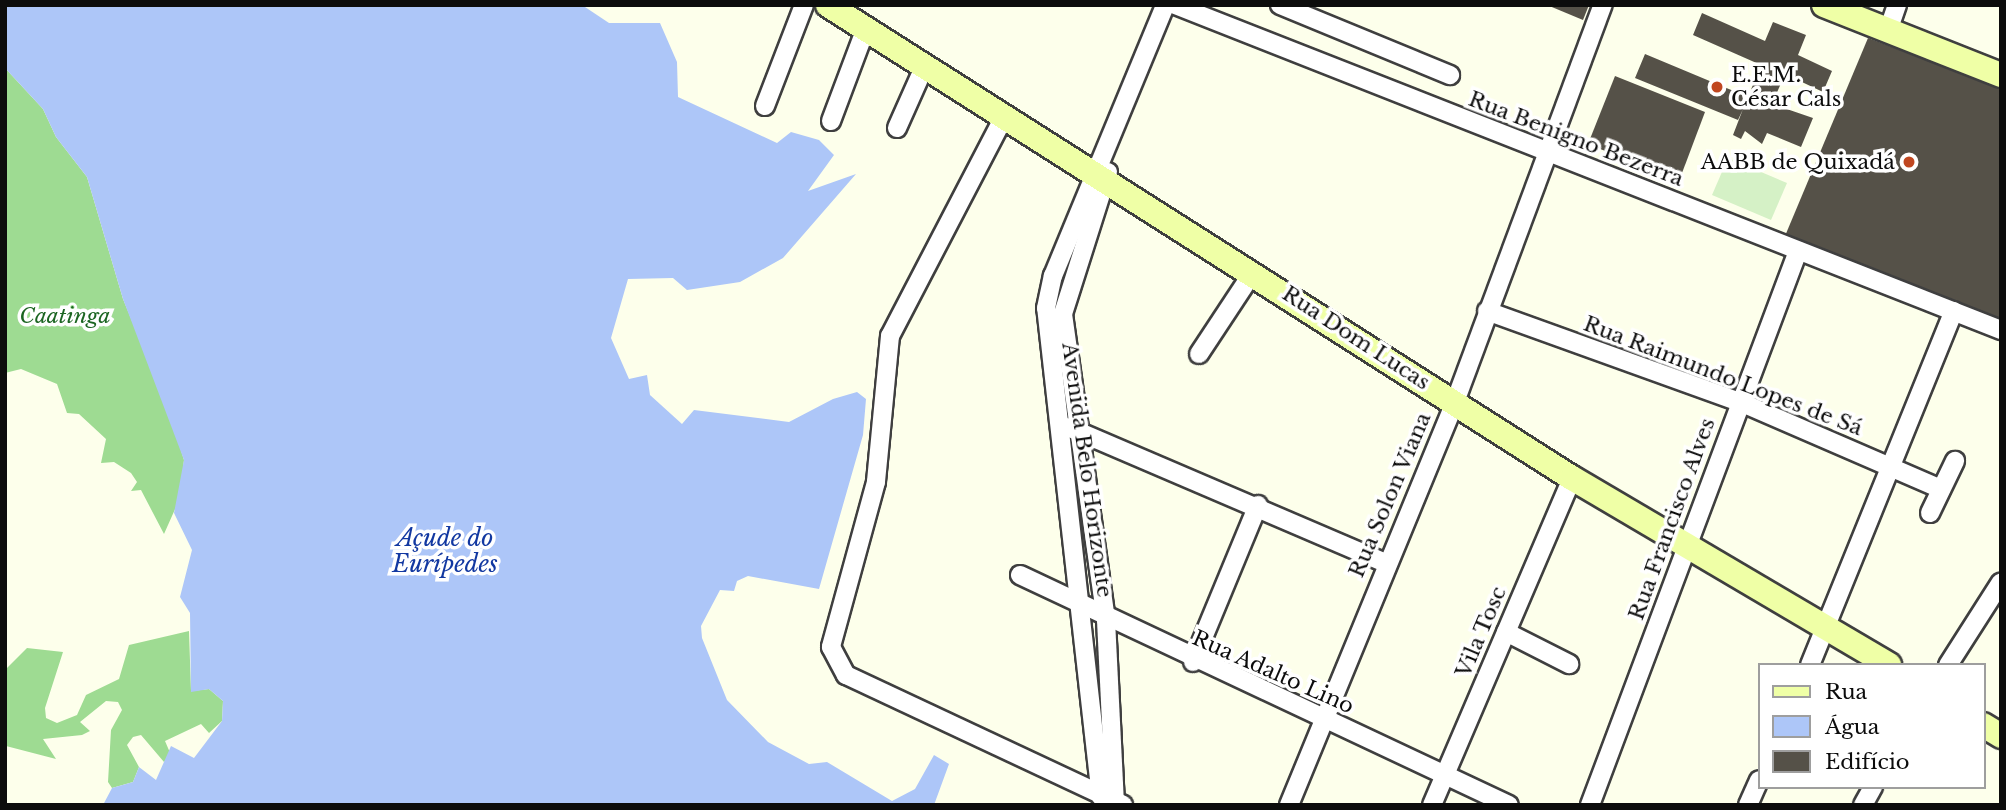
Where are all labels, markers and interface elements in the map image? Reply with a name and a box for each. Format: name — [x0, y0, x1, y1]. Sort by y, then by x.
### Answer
place label: E.E.M. César Cals — [1731, 62, 1842, 112]
marker: E.E.M. César Cals — [1709, 79, 1725, 95]
street label: Rua Benigno Bezerra — [1465, 86, 1687, 192]
place label: AABB de Quixadá — [1701, 149, 1895, 175]
marker: AABB de Quixadá — [1901, 154, 1917, 170]
street label: Rua Dom Lucas — [1277, 281, 1435, 395]
park label: Caatinga — [20, 303, 110, 329]
street label: Rua Raimundo Lopes de Sá — [1580, 311, 1866, 441]
street label: Avenida Belo Horizonte — [1057, 341, 1117, 599]
street label: Rua Solon Viana — [1344, 408, 1436, 582]
street label: Rua Francisco Alves — [1624, 414, 1720, 624]
water label: Açude do Eurípedes — [392, 524, 498, 578]
street label: Vila Tosc — [1450, 582, 1512, 682]
street label: Rua Adalto Lino — [1188, 625, 1358, 719]
legend — [1758, 663, 1985, 789]
text: Rua — [1825, 679, 1867, 705]
text: Água — [1825, 714, 1880, 740]
text: Edifício — [1825, 749, 1910, 775]

